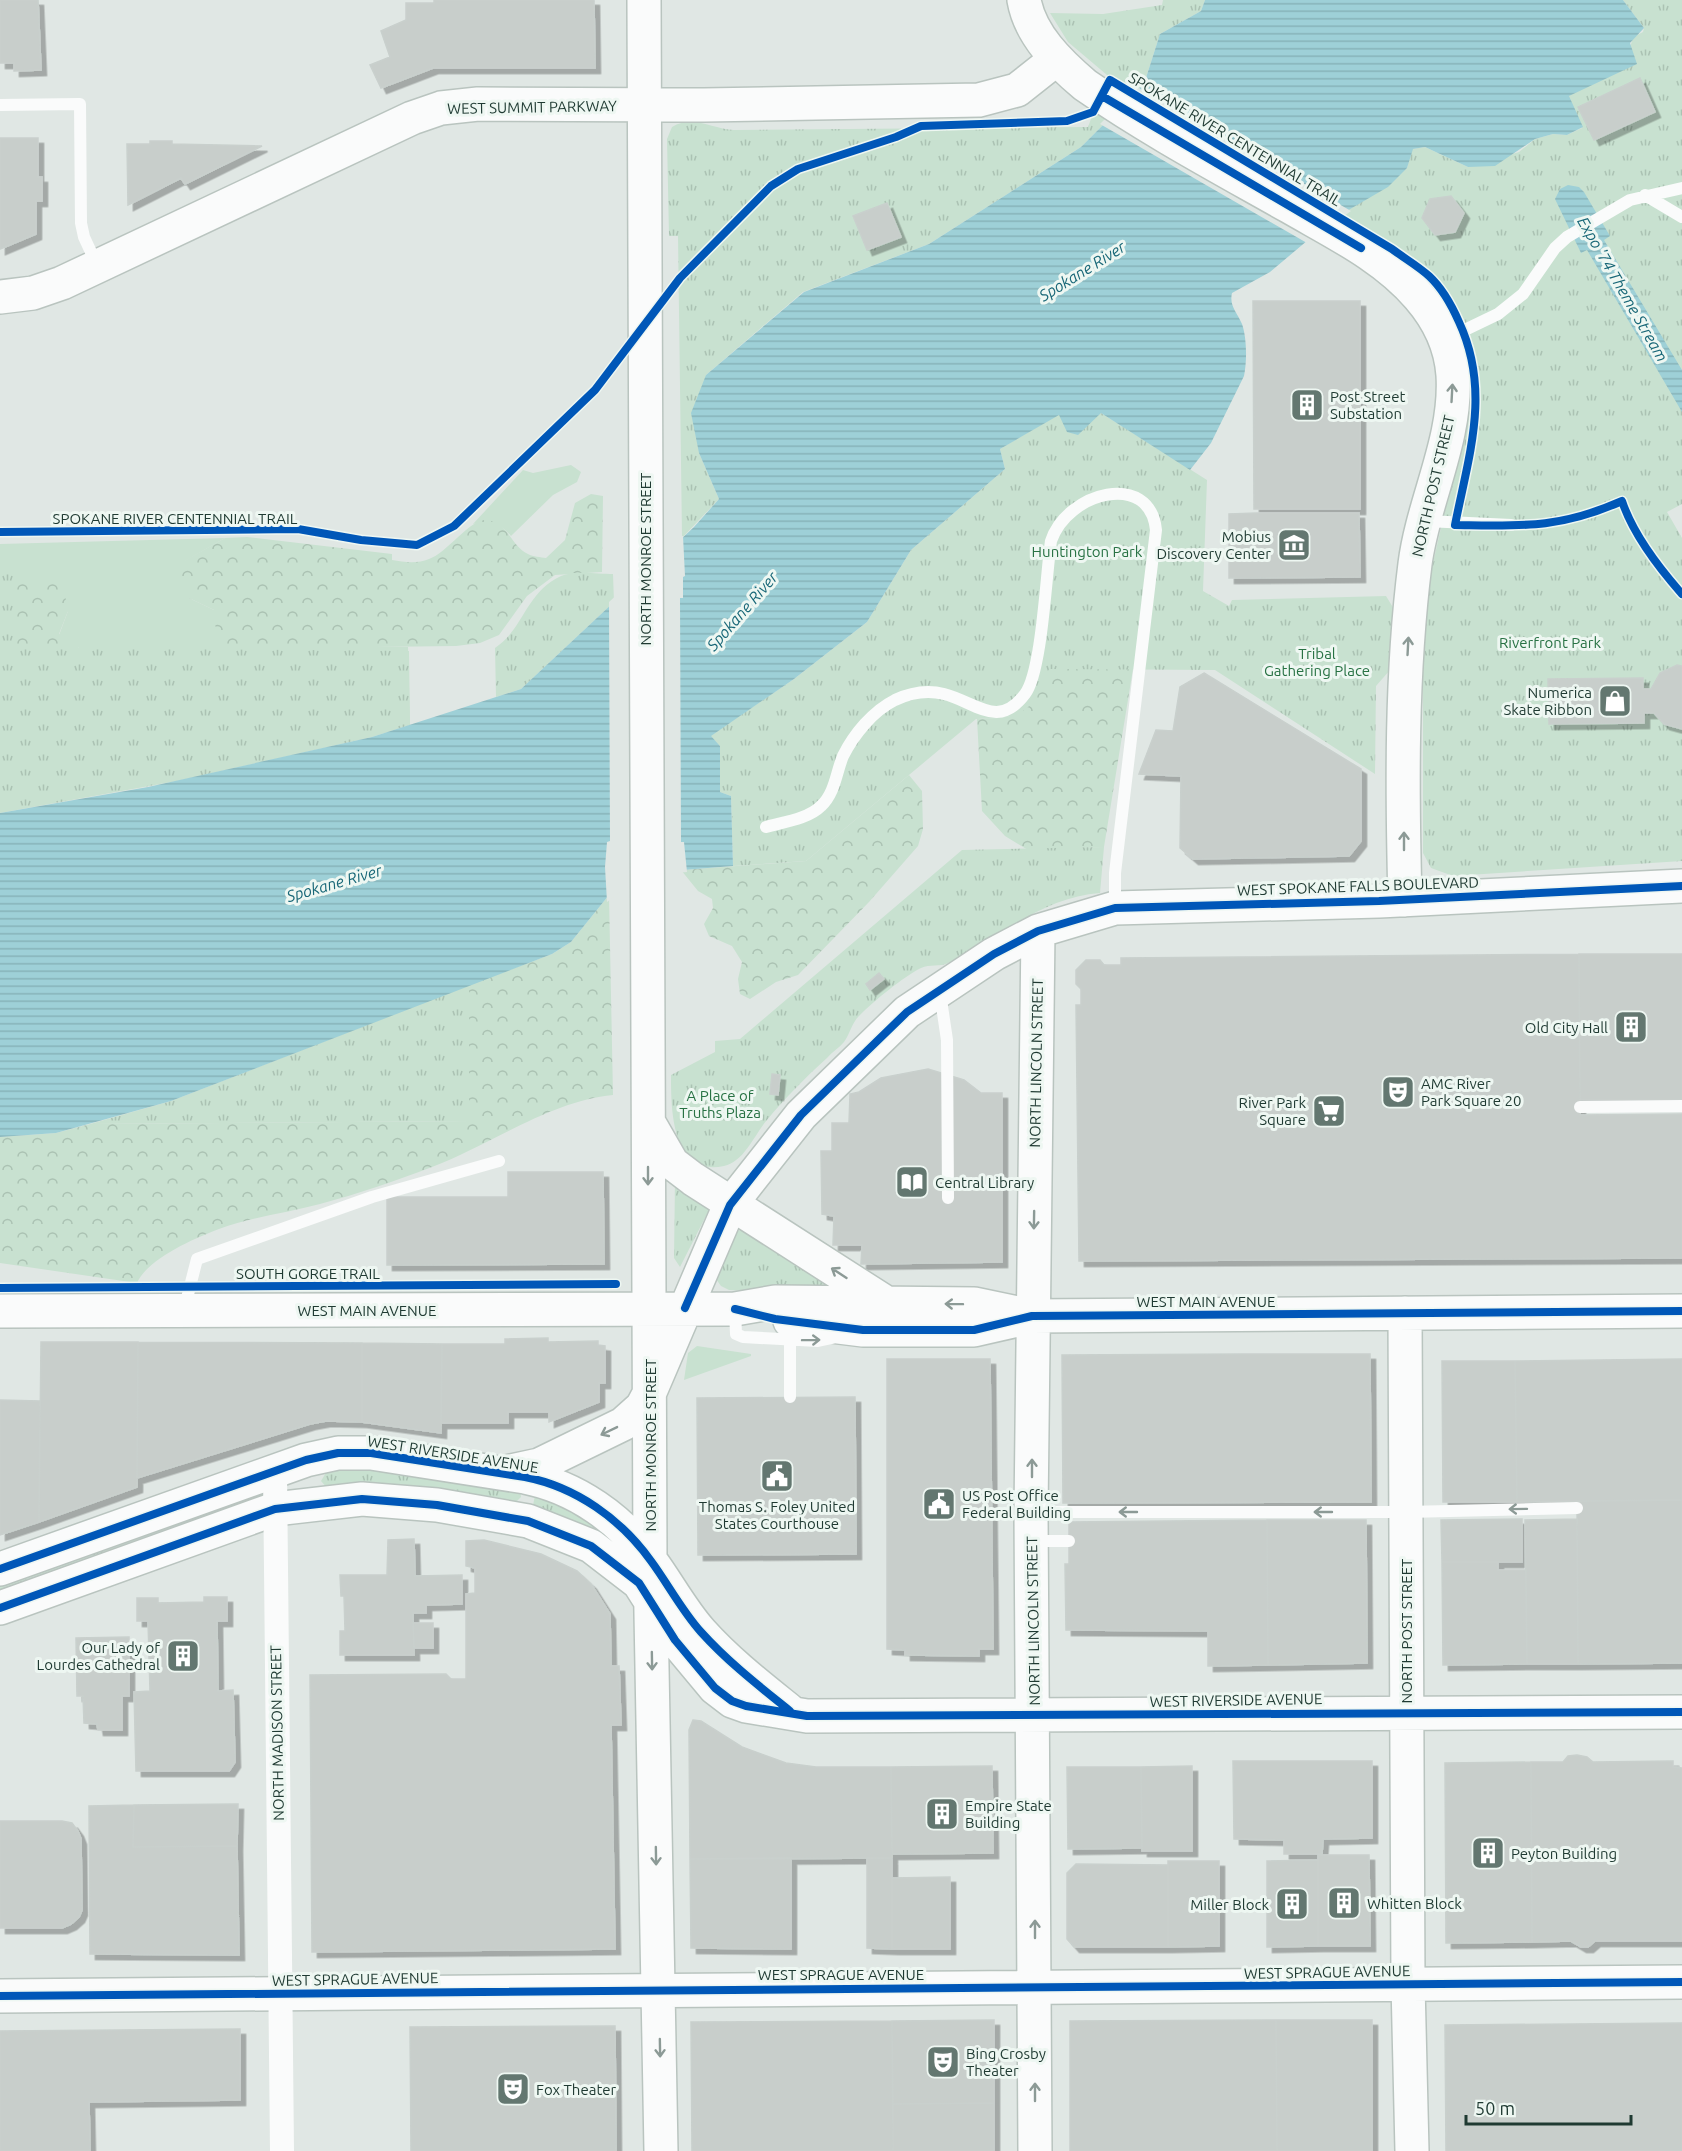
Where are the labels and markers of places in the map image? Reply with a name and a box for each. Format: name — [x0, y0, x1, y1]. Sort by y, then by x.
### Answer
building icon: Post Street Substation — [1289, 387, 1325, 423]
place label: Post Street Substation — [1330, 388, 1405, 422]
museum icon: Mobius Discovery Center — [1276, 527, 1312, 563]
place label: Mobius Discovery Center — [1156, 528, 1271, 562]
shop icon: Numerica Skate Ribbon — [1597, 683, 1633, 719]
place label: Numerica Skate Ribbon — [1503, 684, 1592, 718]
building icon: Old City Hall — [1613, 1009, 1649, 1045]
place label: Old City Hall — [1525, 1019, 1608, 1036]
theatre icon: AMC River Park Square 20 — [1380, 1074, 1416, 1110]
place label: AMC River Park Square 20 — [1421, 1075, 1521, 1109]
supermarket icon: River Park Square — [1311, 1093, 1347, 1129]
place label: River Park Square — [1239, 1094, 1306, 1128]
library icon: Central Library — [894, 1164, 930, 1200]
place label: Central Library — [935, 1174, 1034, 1191]
public building icon: Thomas S. Foley United States Courthouse — [759, 1458, 795, 1494]
public building icon: US Post Office Federal Building — [921, 1486, 957, 1522]
place label: US Post Office Federal Building — [962, 1487, 1071, 1521]
place label: Thomas S. Foley United States Courthouse — [699, 1498, 855, 1532]
building icon: Our Lady of Lourdes Cathedral — [165, 1638, 201, 1674]
place label: Our Lady of Lourdes Cathedral — [37, 1639, 160, 1673]
building icon: Empire State Building — [924, 1796, 960, 1832]
place label: Empire State Building — [965, 1797, 1052, 1831]
building icon: Peyton Building — [1470, 1835, 1506, 1871]
place label: Peyton Building — [1511, 1845, 1617, 1862]
building icon: Whitten Block — [1326, 1885, 1362, 1921]
building icon: Miller Block — [1274, 1886, 1310, 1922]
place label: Whitten Block — [1367, 1895, 1462, 1912]
place label: Miller Block — [1190, 1896, 1269, 1913]
theatre icon: Bing Crosby Theater — [925, 2044, 961, 2080]
place label: Bing Crosby Theater — [966, 2045, 1046, 2079]
theatre icon: Fox Theater — [495, 2071, 531, 2107]
place label: Fox Theater — [536, 2081, 617, 2098]

